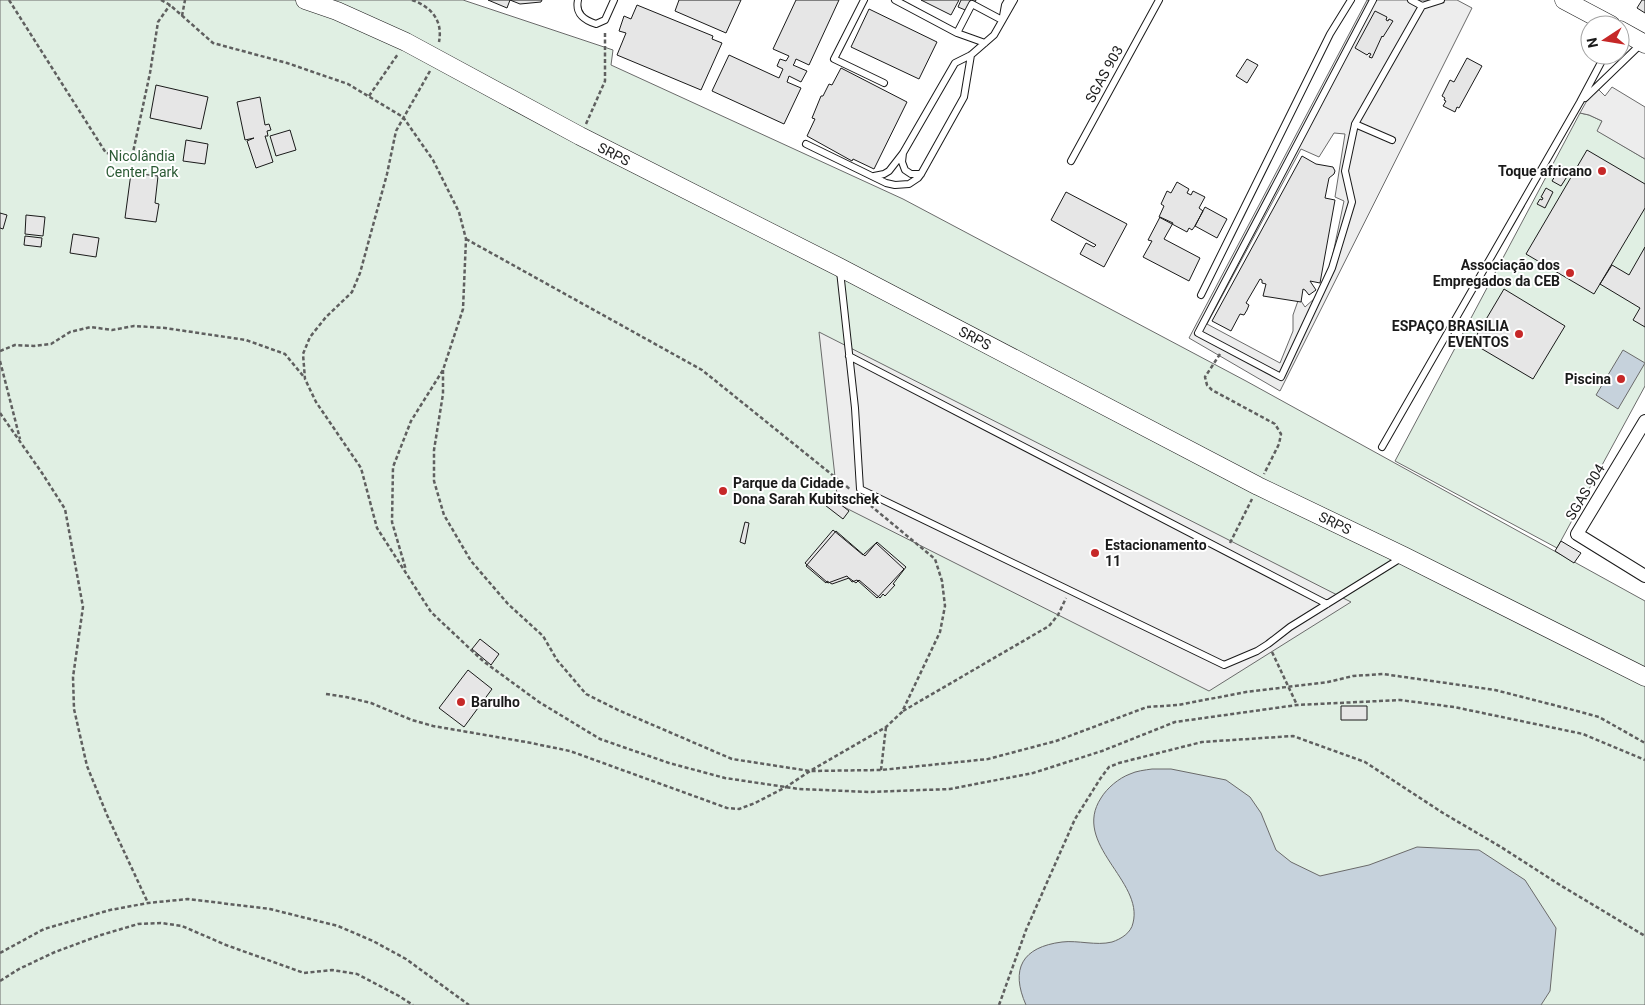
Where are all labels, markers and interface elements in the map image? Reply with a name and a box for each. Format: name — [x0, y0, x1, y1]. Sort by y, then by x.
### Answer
north arrow — [1580, 15, 1630, 65]
text: N — [1583, 36, 1601, 49]
street label: SGAS 903 — [1082, 43, 1126, 105]
street label: SRPS — [595, 139, 633, 169]
park label: Nicolândia Center Park — [106, 148, 179, 180]
place label: Toque africano — [1498, 163, 1592, 179]
marker: Toque africano — [1596, 165, 1608, 177]
place label: Associação dos Empregados da CEB — [1433, 257, 1560, 289]
marker: Associação dos Empregados da CEB — [1564, 267, 1576, 279]
place label: ESPAÇO BRASILIA EVENTOS — [1392, 318, 1510, 350]
street label: SRPS — [956, 323, 994, 353]
marker: ESPAÇO BRASILIA EVENTOS — [1513, 328, 1525, 340]
place label: Piscina — [1565, 371, 1612, 387]
marker: Piscina — [1615, 373, 1627, 385]
street label: SGAS 904 — [1562, 461, 1608, 523]
place label: Parque da Cidade Dona Sarah Kubitschek — [733, 475, 879, 507]
marker: Parque da Cidade Dona Sarah Kubitschek — [717, 485, 729, 497]
street label: SRPS — [1316, 508, 1354, 538]
place label: Estacionamento 11 — [1105, 537, 1207, 569]
marker: Estacionamento 11 — [1089, 547, 1101, 559]
place label: Barulho — [471, 694, 520, 710]
marker: Barulho — [455, 696, 467, 708]

